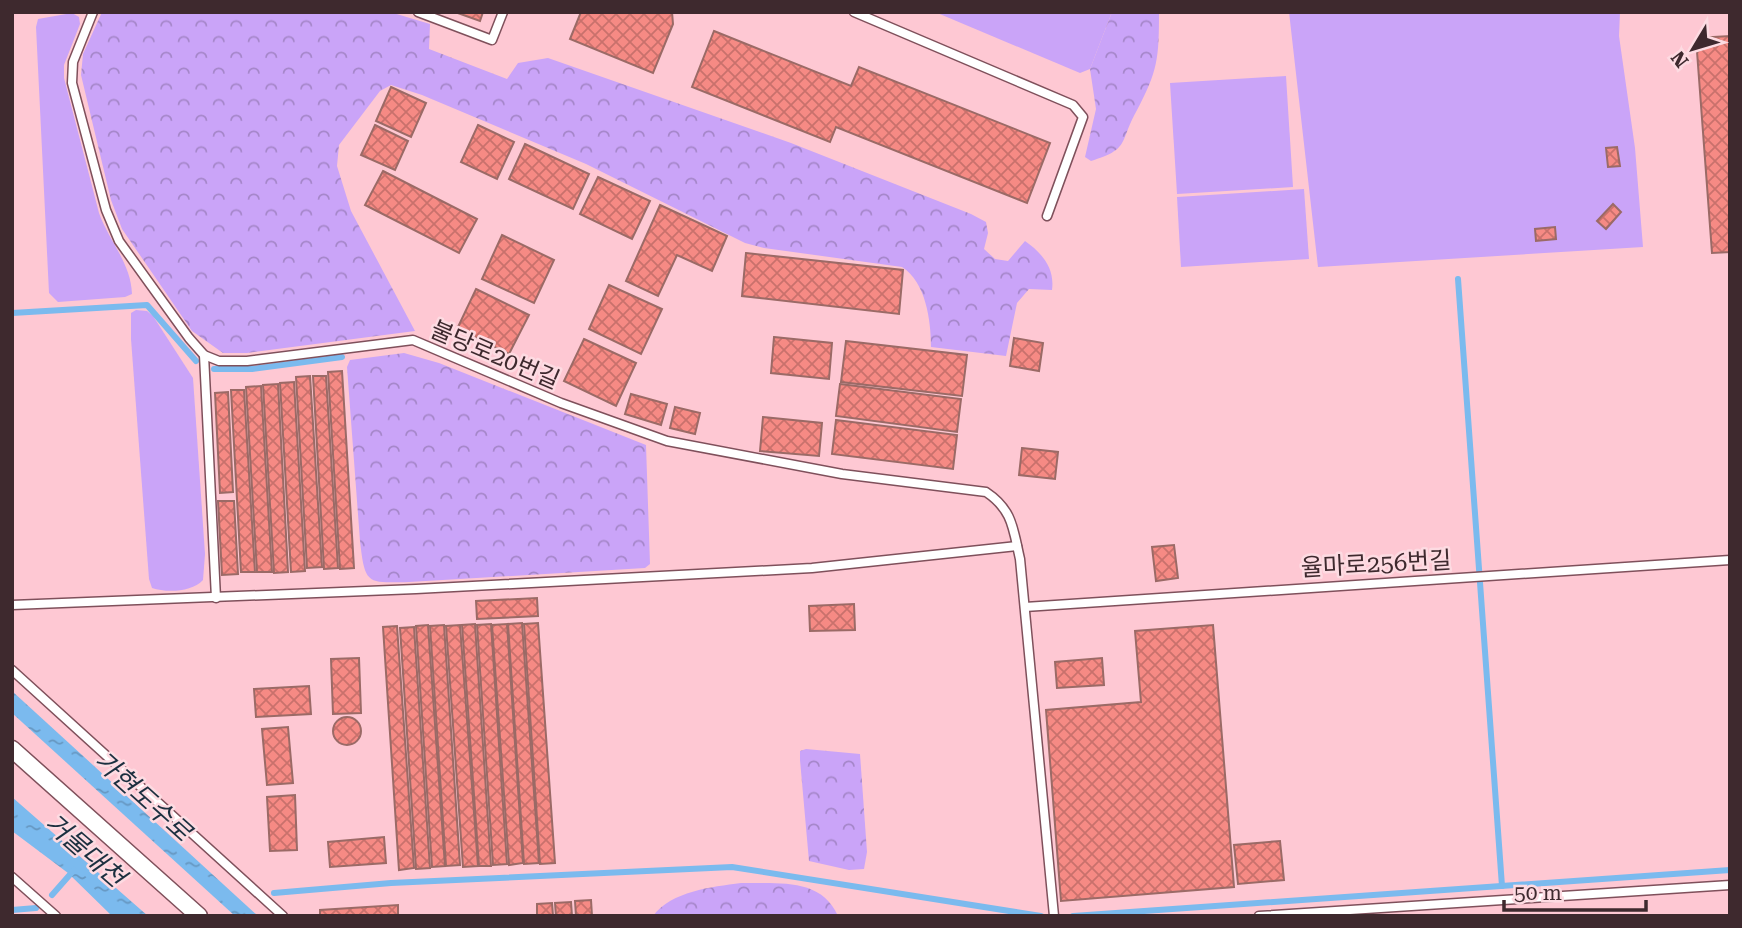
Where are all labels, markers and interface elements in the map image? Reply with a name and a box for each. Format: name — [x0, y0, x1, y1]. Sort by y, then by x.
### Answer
north arrow — [1658, 14, 1728, 84]
text: N — [1666, 46, 1694, 72]
street label: 불당로20번길 — [426, 315, 564, 395]
street label: 율마로256번길 — [1300, 546, 1452, 582]
water label: 가현도수로 — [89, 745, 198, 848]
water label: 거물대천 — [39, 807, 133, 895]
scale bar — [1504, 869, 1646, 913]
text: 50 m — [1514, 881, 1562, 905]

